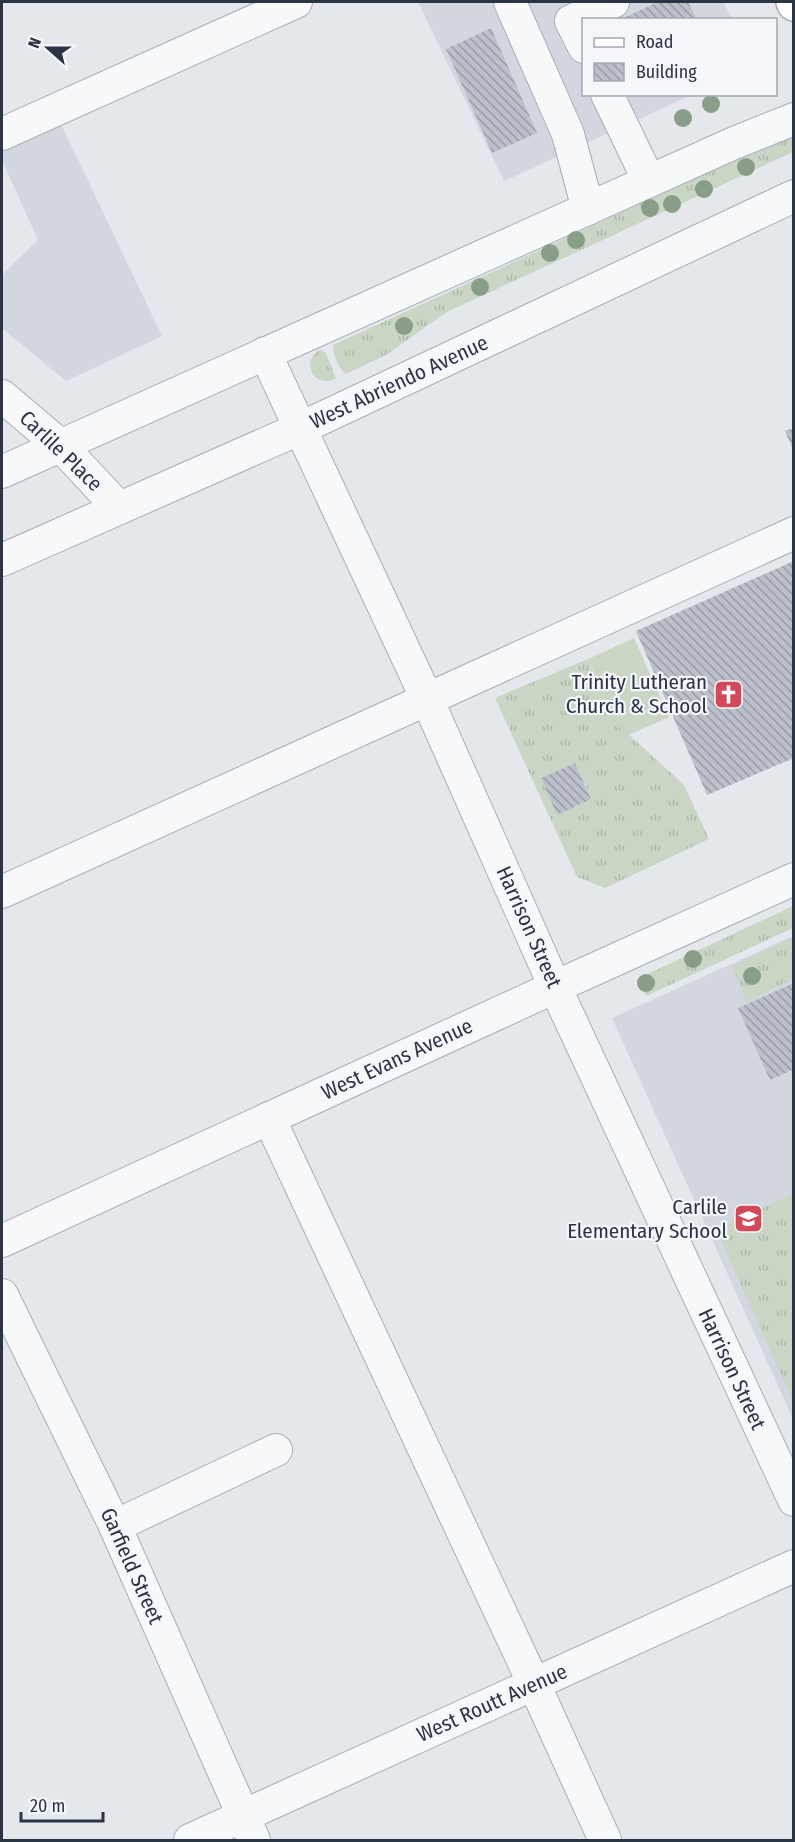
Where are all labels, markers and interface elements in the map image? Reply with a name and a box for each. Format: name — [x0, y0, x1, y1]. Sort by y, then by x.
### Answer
north arrow — [18, 18, 78, 78]
legend — [582, 18, 777, 96]
text: Road — [636, 31, 673, 53]
text: N — [24, 35, 45, 51]
text: Building — [636, 61, 697, 83]
street label: West Abriendo Avenue — [306, 329, 492, 435]
street label: Carlile Place — [14, 405, 108, 497]
place label: Trinity Lutheran Church & School — [566, 669, 707, 719]
church icon: Trinity Lutheran Church & School — [712, 678, 744, 710]
street label: Harrison Street — [491, 862, 567, 992]
street label: West Evans Avenue — [317, 1013, 477, 1105]
place label: Carlile Elementary School — [567, 1194, 727, 1244]
school or university icon: Carlile Elementary School — [732, 1203, 764, 1235]
street label: Harrison Street — [693, 1304, 771, 1434]
street label: Garfield Street — [95, 1504, 169, 1628]
street label: West Routt Avenue — [413, 1658, 571, 1748]
scale bar — [21, 1785, 104, 1823]
text: 20 m — [30, 1795, 65, 1817]

